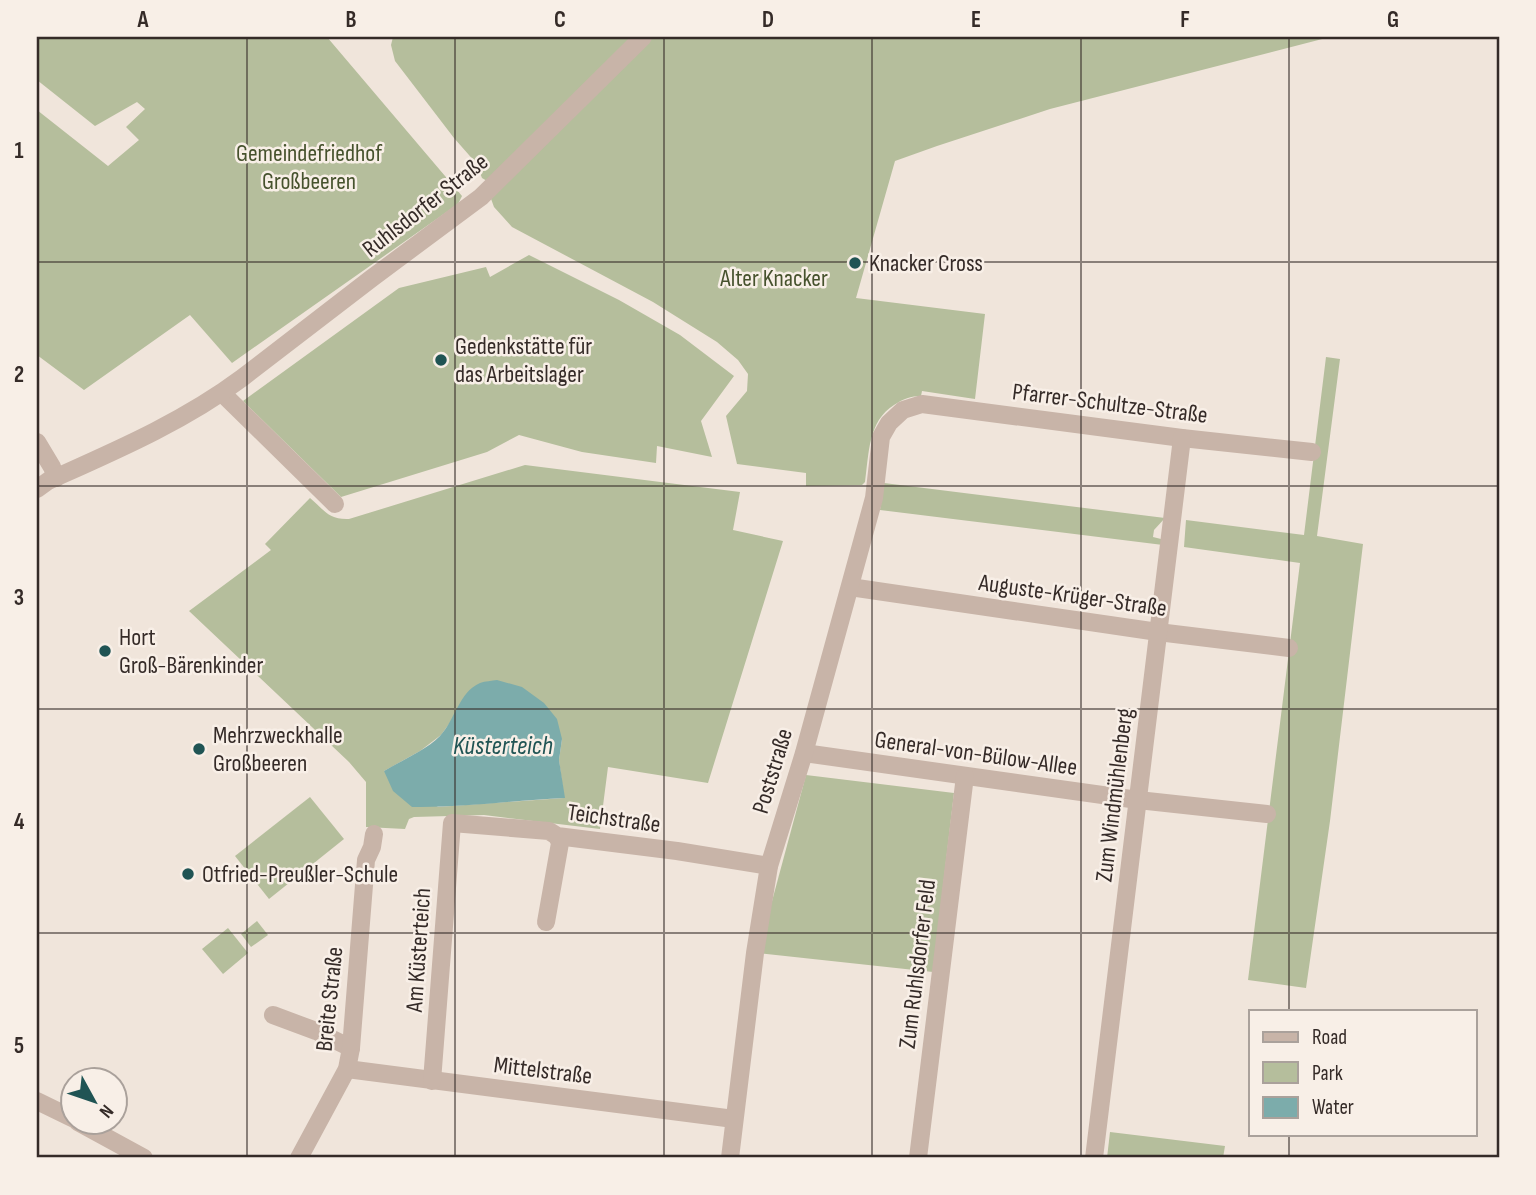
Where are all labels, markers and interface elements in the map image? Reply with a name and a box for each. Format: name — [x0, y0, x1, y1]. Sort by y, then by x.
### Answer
text: A — [137, 6, 150, 34]
text: B — [346, 6, 357, 34]
text: C — [554, 6, 566, 34]
text: D — [762, 6, 774, 34]
text: E — [971, 6, 981, 34]
text: F — [1180, 6, 1190, 34]
text: G — [1387, 6, 1399, 34]
text: 1 — [14, 137, 24, 165]
park label: Gemeindefriedhof Großbeeren — [236, 139, 383, 196]
street label: Ruhlsdorfer Straße — [357, 147, 494, 263]
place label: Knacker Cross — [869, 249, 983, 278]
marker: Knacker Cross — [847, 255, 863, 271]
park label: Alter Knacker — [719, 264, 828, 293]
place label: Gedenkstätte für das Arbeitslager — [455, 332, 592, 389]
marker: Gedenkstätte für das Arbeitslager — [433, 352, 449, 368]
text: 2 — [14, 361, 24, 389]
street label: Pfarrer-Schultze-Straße — [1011, 377, 1209, 430]
street label: Auguste-Krüger-Straße — [976, 568, 1169, 623]
text: 3 — [14, 584, 24, 612]
place label: Hort Groß-Bärenkinder — [119, 623, 263, 680]
marker: Hort Groß-Bärenkinder — [97, 643, 113, 659]
street label: Zum Windmühlenberg — [1089, 707, 1140, 884]
place label: Mehrzweckhalle Großbeeren — [213, 721, 343, 778]
street label: Poststraße — [746, 725, 799, 817]
street label: General-von-Bülow-Allee — [873, 725, 1079, 782]
water label: Küsterteich — [453, 731, 553, 762]
marker: Mehrzweckhalle Großbeeren — [191, 741, 207, 757]
street label: Teichstraße — [566, 798, 662, 839]
text: 4 — [14, 808, 25, 836]
place label: Otfried-Preußler-Schule — [202, 860, 398, 889]
marker: Otfried-Preußler-Schule — [180, 866, 196, 882]
street label: Zum Ruhlsdorfer Feld — [893, 878, 942, 1050]
street label: Am Küsterteich — [400, 887, 437, 1014]
street label: Breite Straße — [310, 945, 349, 1053]
legend — [1249, 1010, 1476, 1136]
text: Road — [1312, 1025, 1347, 1050]
text: 5 — [14, 1032, 24, 1060]
street label: Mittelstraße — [492, 1050, 594, 1091]
text: Park — [1312, 1061, 1343, 1086]
north arrow — [60, 1066, 130, 1136]
text: Water — [1312, 1095, 1354, 1120]
text: N — [94, 1100, 118, 1122]

